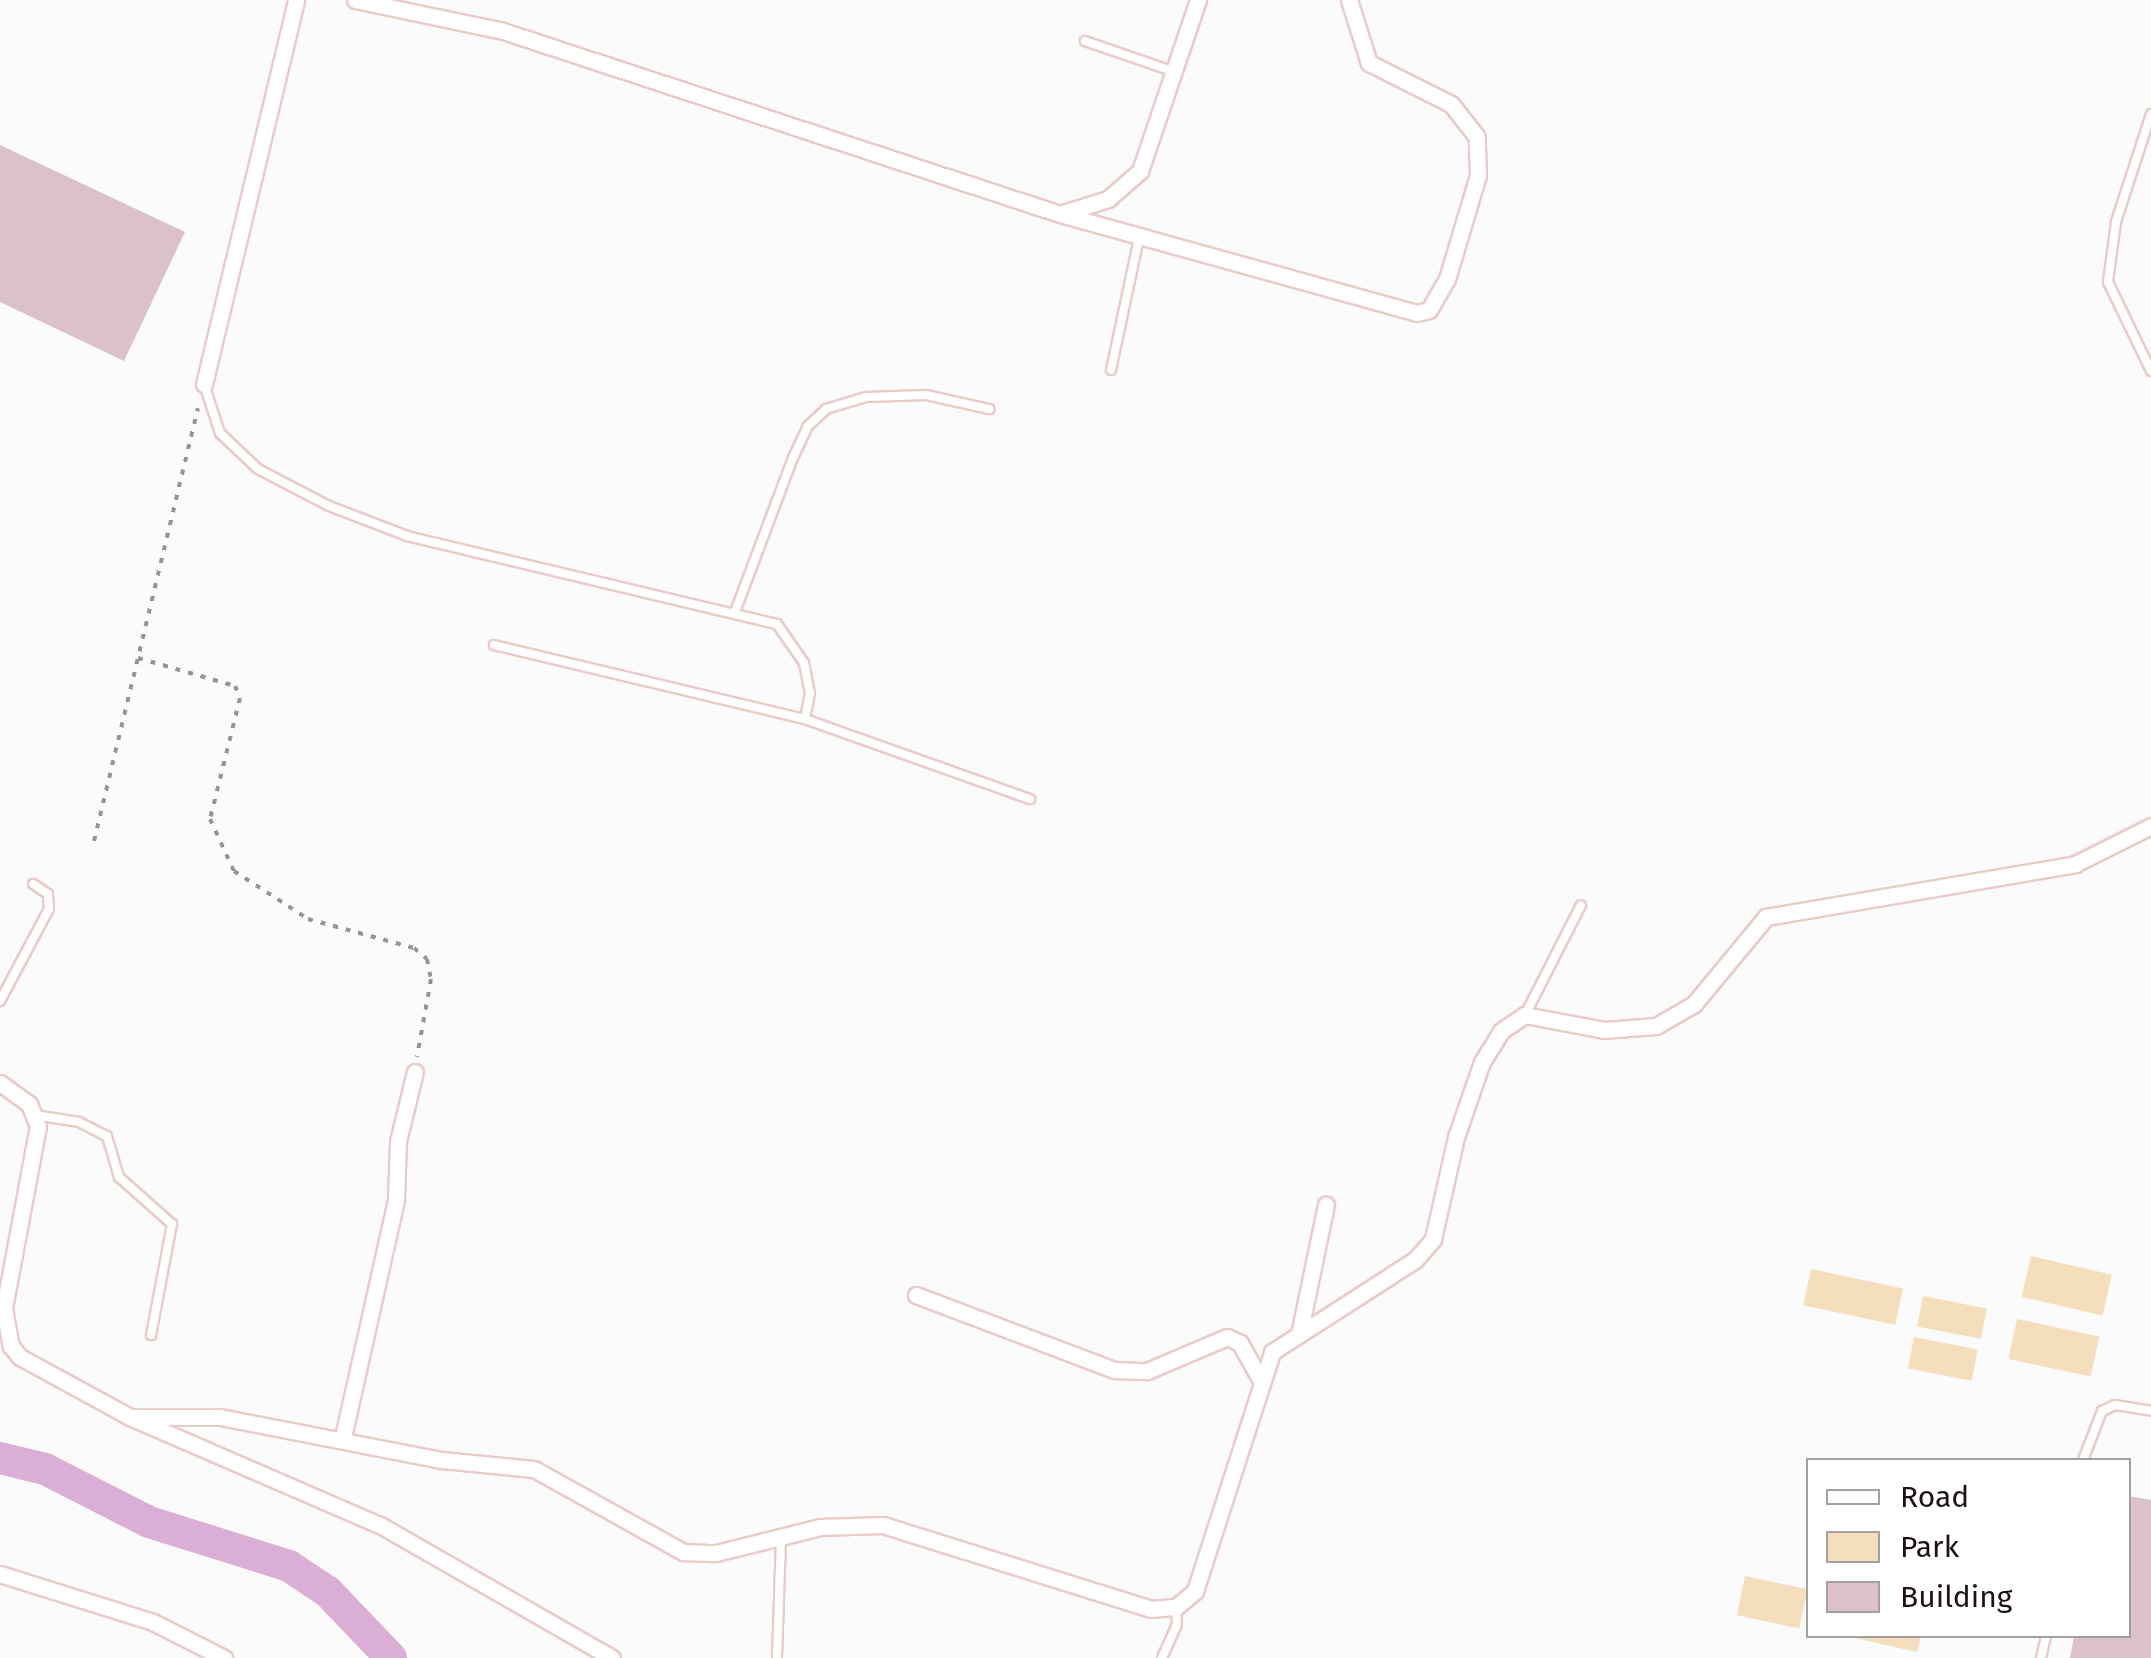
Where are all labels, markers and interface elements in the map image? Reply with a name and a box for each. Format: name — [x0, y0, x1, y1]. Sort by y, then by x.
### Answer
legend — [1806, 1458, 2131, 1638]
text: Road — [1900, 1479, 1969, 1515]
text: Park — [1900, 1529, 1959, 1565]
text: Building — [1900, 1579, 2012, 1615]

